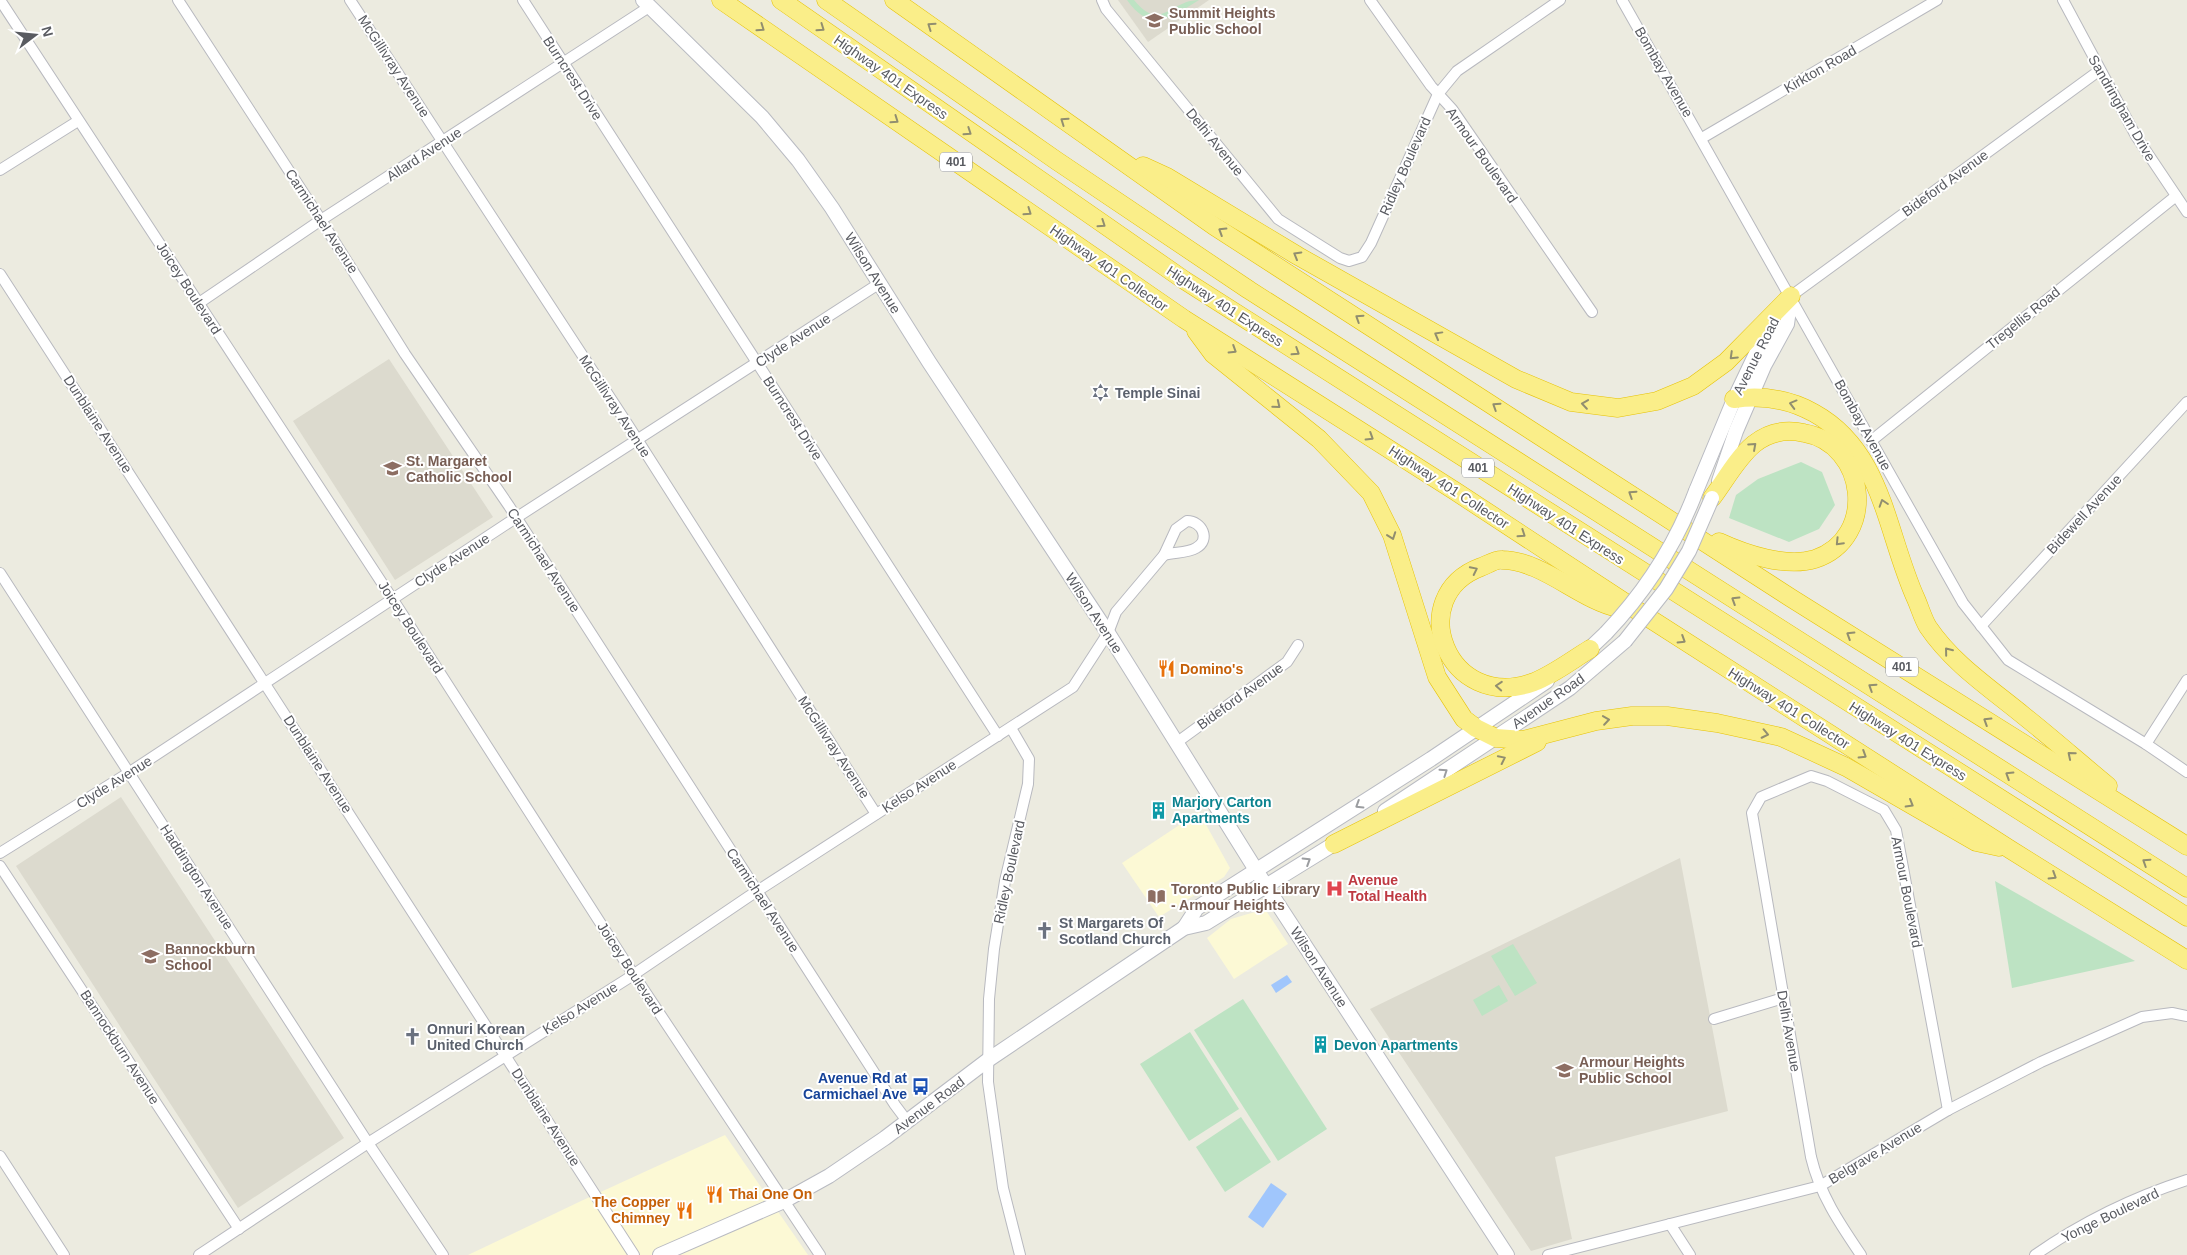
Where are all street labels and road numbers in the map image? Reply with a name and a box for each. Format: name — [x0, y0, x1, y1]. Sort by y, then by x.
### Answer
street label: McGillivray Avenue — [355, 12, 433, 120]
street label: Bombay Avenue — [1632, 24, 1696, 120]
street label: Highway 401 Express — [831, 32, 951, 122]
street label: Burncrest Drive — [540, 33, 606, 123]
street label: Kirkton Road — [1781, 42, 1859, 96]
street label: Sandringham Drive — [2085, 52, 2159, 164]
street label: Armour Boulevard — [1443, 104, 1521, 206]
street label: Delhi Avenue — [1183, 105, 1247, 179]
street label: Ridley Boulevard — [1376, 114, 1434, 218]
street label: Allard Avenue — [384, 124, 465, 184]
street label: Bideford Avenue — [1899, 146, 1991, 220]
road number: 401 — [940, 152, 972, 172]
street label: Carmichael Avenue — [282, 166, 362, 276]
street label: Highway 401 Collector — [1047, 221, 1171, 315]
street label: Wilson Avenue — [842, 230, 904, 317]
street label: Joicey Boulevard — [153, 239, 225, 337]
street label: Highway 401 Express — [1164, 262, 1286, 350]
street label: Tregellis Road — [1983, 284, 2063, 352]
street label: Clyde Avenue — [753, 310, 834, 370]
street label: Avenue Road — [1730, 315, 1782, 397]
street label: McGillivray Avenue — [576, 352, 654, 460]
street label: Dunblaine Avenue — [60, 372, 136, 476]
street label: Burncrest Drive — [760, 373, 826, 463]
street label: Bombay Avenue — [1831, 377, 1895, 474]
street label: Highway 401 Collector — [1386, 442, 1512, 532]
road number: 401 — [1462, 458, 1494, 478]
street label: Bidewell Avenue — [2043, 471, 2125, 557]
street label: Highway 401 Express — [1505, 480, 1627, 568]
street label: Carmichael Avenue — [504, 505, 584, 615]
street label: Clyde Avenue — [412, 530, 493, 590]
street label: Wilson Avenue — [1062, 570, 1126, 656]
street label: Joicey Boulevard — [375, 578, 447, 676]
road number: 401 — [1886, 658, 1918, 676]
street label: Bideford Avenue — [1194, 659, 1286, 733]
street label: Highway 401 Collector — [1725, 664, 1853, 752]
street label: Avenue Road — [1509, 670, 1587, 732]
street label: McGillivray Avenue — [795, 693, 873, 801]
street label: Highway 401 Express — [1846, 698, 1970, 784]
street label: Dunblaine Avenue — [280, 712, 356, 816]
street label: Clyde Avenue — [73, 752, 155, 812]
street label: Kelso Avenue — [879, 756, 959, 816]
street label: Ridley Boulevard — [990, 819, 1028, 925]
street label: Haddington Avenue — [157, 821, 237, 933]
street label: Armour Boulevard — [1888, 835, 1926, 949]
street label: Carmichael Avenue — [723, 845, 803, 955]
street label: Joicey Boulevard — [594, 919, 666, 1017]
street label: Wilson Avenue — [1287, 924, 1351, 1010]
street label: Kelso Avenue — [540, 978, 621, 1037]
street label: Bannockburn Avenue — [77, 987, 163, 1107]
street label: Delhi Avenue — [1774, 989, 1804, 1073]
street label: Dunblaine Avenue — [508, 1065, 584, 1169]
street label: Avenue Road — [890, 1073, 968, 1137]
street label: Belgrave Avenue — [1826, 1119, 1925, 1187]
street label: Yonge Boulevard — [2059, 1185, 2161, 1245]

